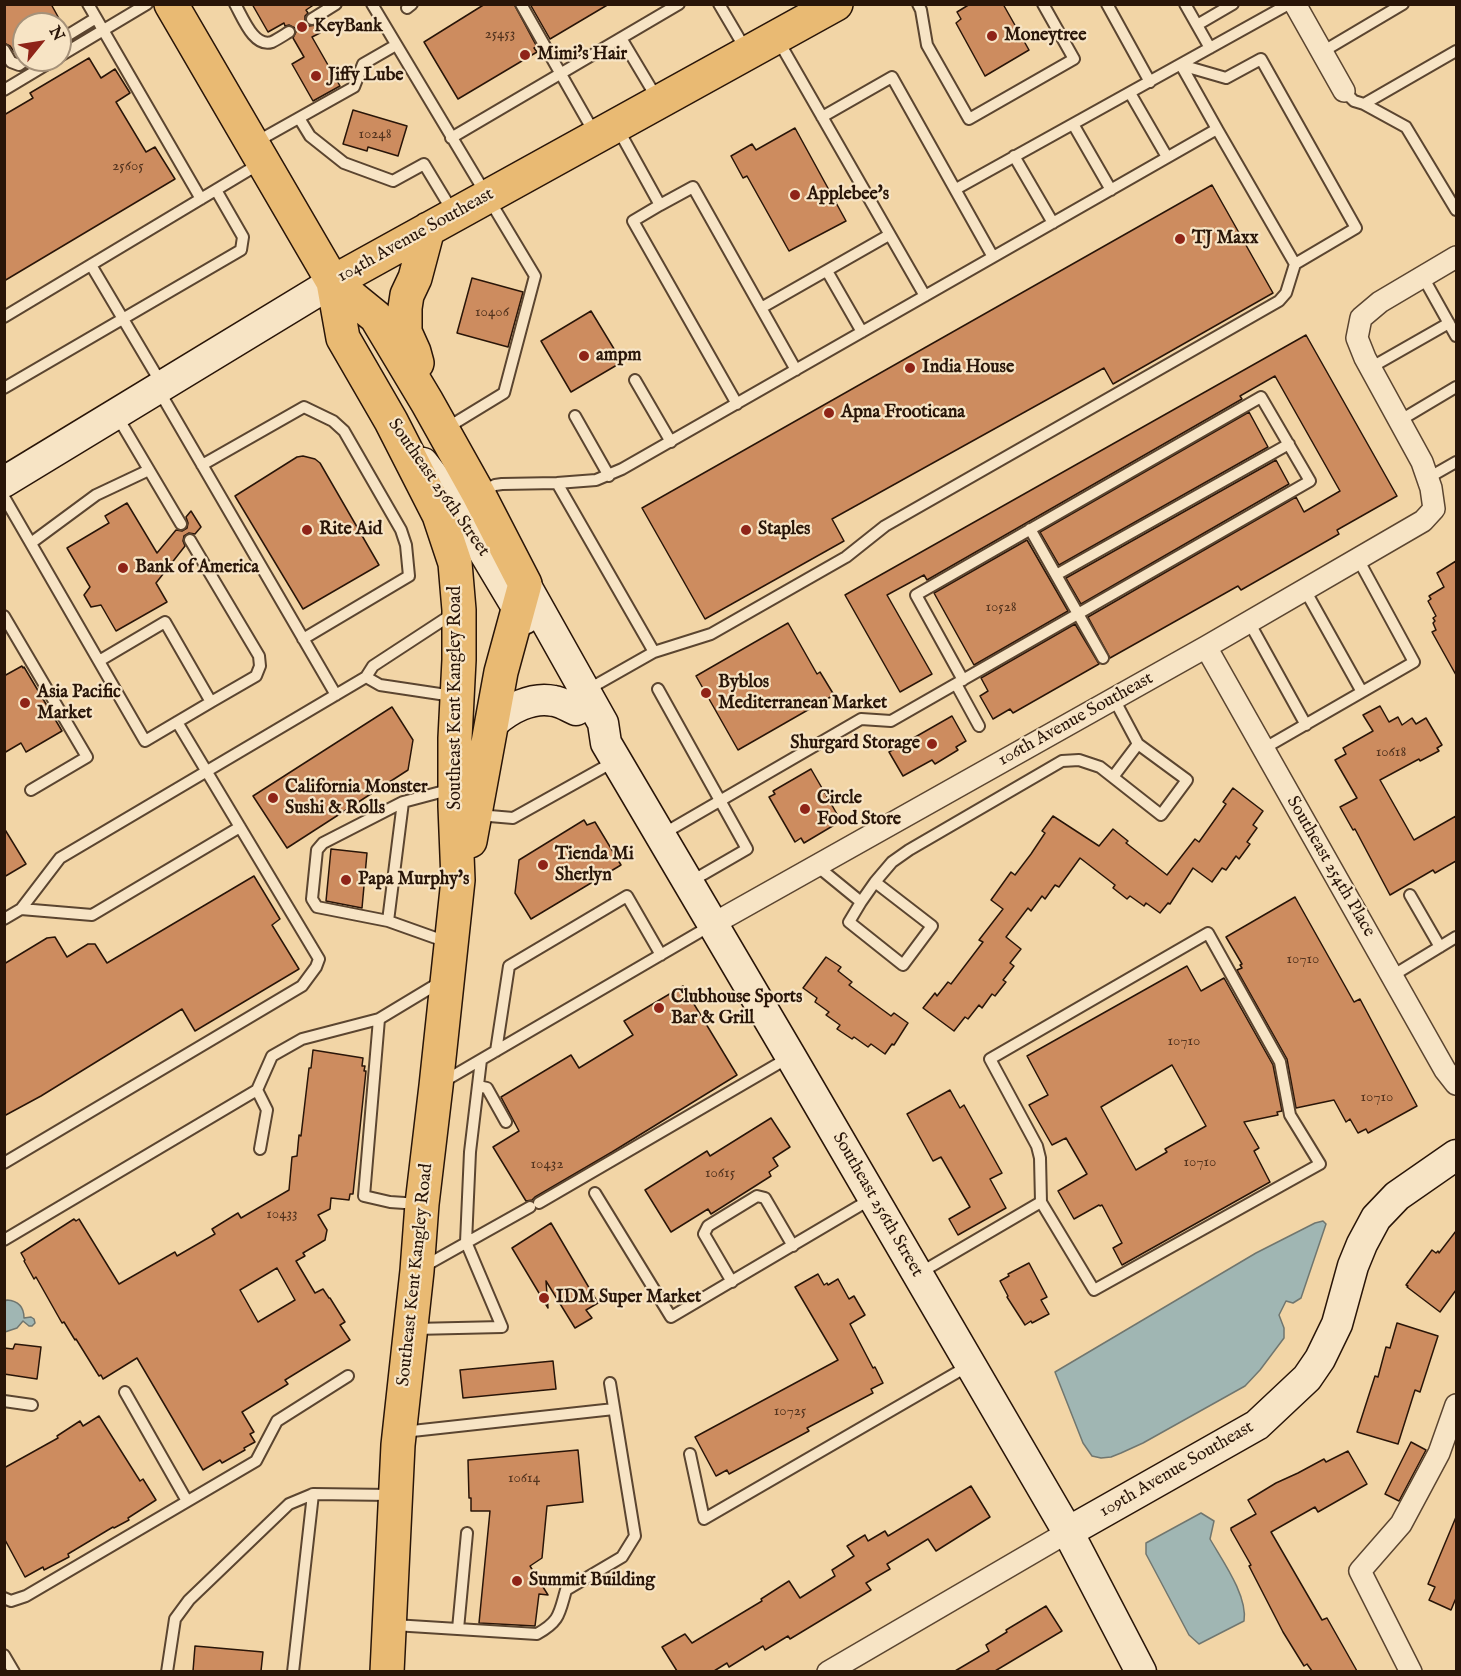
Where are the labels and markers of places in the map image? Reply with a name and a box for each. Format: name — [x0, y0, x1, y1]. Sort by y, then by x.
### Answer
place label: KeyBank — [314, 16, 383, 38]
marker: KeyBank — [295, 20, 309, 34]
place label: Moneytree — [1004, 25, 1086, 47]
marker: Moneytree — [985, 29, 999, 43]
place label: Mimi's Hair — [537, 44, 627, 66]
marker: Mimi's Hair — [518, 48, 532, 62]
place label: Jiffy Lube — [328, 65, 404, 87]
marker: Jiffy Lube — [309, 69, 323, 83]
place label: Applebee's — [807, 184, 889, 206]
marker: Applebee's — [788, 188, 802, 202]
place label: TJ Maxx — [1192, 228, 1259, 250]
marker: TJ Maxx — [1173, 232, 1187, 246]
place label: ampm — [596, 345, 641, 367]
marker: ampm — [577, 349, 591, 363]
place label: India House — [922, 357, 1014, 379]
marker: India House — [903, 361, 917, 375]
place label: Apna Frooticana — [841, 402, 965, 424]
marker: Apna Frooticana — [822, 406, 836, 420]
place label: Rite Aid — [319, 519, 382, 541]
place label: Staples — [758, 519, 810, 541]
marker: Rite Aid — [300, 523, 314, 537]
marker: Staples — [739, 523, 753, 537]
place label: Bank of America — [135, 557, 259, 579]
marker: Bank of America — [116, 561, 130, 575]
place label: Byblos Mediterranean Market — [718, 672, 887, 714]
place label: Asia Pacific Market — [37, 682, 121, 724]
marker: Byblos Mediterranean Market — [699, 686, 713, 700]
marker: Asia Pacific Market — [18, 696, 32, 710]
place label: Shurgard Storage — [790, 733, 920, 755]
marker: Shurgard Storage — [925, 737, 939, 751]
place label: California Monster Sushi & Rolls — [285, 777, 428, 820]
place label: Circle Food Store — [817, 788, 901, 830]
marker: California Monster Sushi & Rolls — [266, 791, 280, 805]
marker: Circle Food Store — [798, 802, 812, 816]
place label: Tienda Mi Sherlyn — [555, 844, 634, 886]
marker: Tienda Mi Sherlyn — [536, 858, 550, 872]
place label: Papa Murphy's — [358, 869, 469, 891]
marker: Papa Murphy's — [339, 873, 353, 887]
place label: Clubhouse Sports Bar & Grill — [671, 987, 802, 1030]
marker: Clubhouse Sports Bar & Grill — [652, 1001, 666, 1015]
place label: IDM Super Market — [556, 1287, 701, 1309]
marker: IDM Super Market — [537, 1291, 551, 1305]
place label: Summit Building — [529, 1570, 655, 1592]
marker: Summit Building — [510, 1574, 524, 1588]

